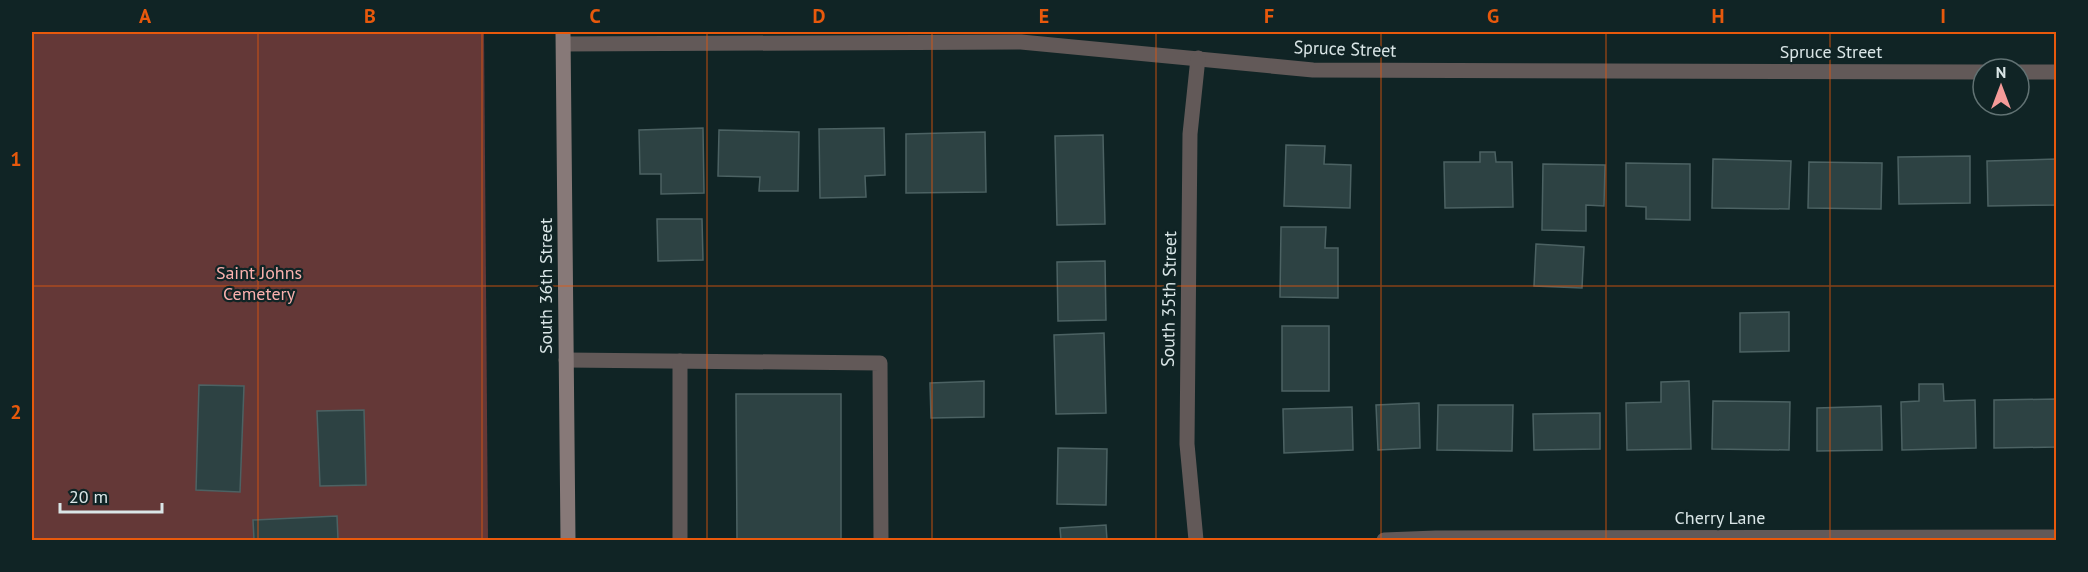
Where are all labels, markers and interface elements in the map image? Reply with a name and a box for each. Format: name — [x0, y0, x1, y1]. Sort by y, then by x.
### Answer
text: A — [139, 3, 152, 29]
text: B — [364, 3, 376, 29]
text: C — [589, 3, 601, 29]
text: D — [813, 3, 826, 29]
text: E — [1039, 3, 1049, 29]
text: F — [1264, 3, 1274, 29]
text: G — [1487, 3, 1499, 29]
text: H — [1711, 3, 1725, 29]
text: I — [1940, 3, 1946, 29]
street label: Spruce Street — [1293, 35, 1397, 62]
street label: Spruce Street — [1780, 40, 1882, 63]
north arrow — [1971, 57, 2031, 117]
text: N — [1996, 62, 2006, 82]
text: 1 — [10, 146, 22, 172]
street label: South 36th Street — [534, 218, 557, 354]
street label: South 35th Street — [1156, 231, 1181, 367]
park label: Saint Johns Cemetery — [216, 261, 302, 305]
text: 2 — [10, 399, 22, 425]
scale bar — [60, 476, 162, 514]
text: 20 m — [69, 485, 108, 508]
street label: Cherry Lane — [1675, 506, 1765, 529]

